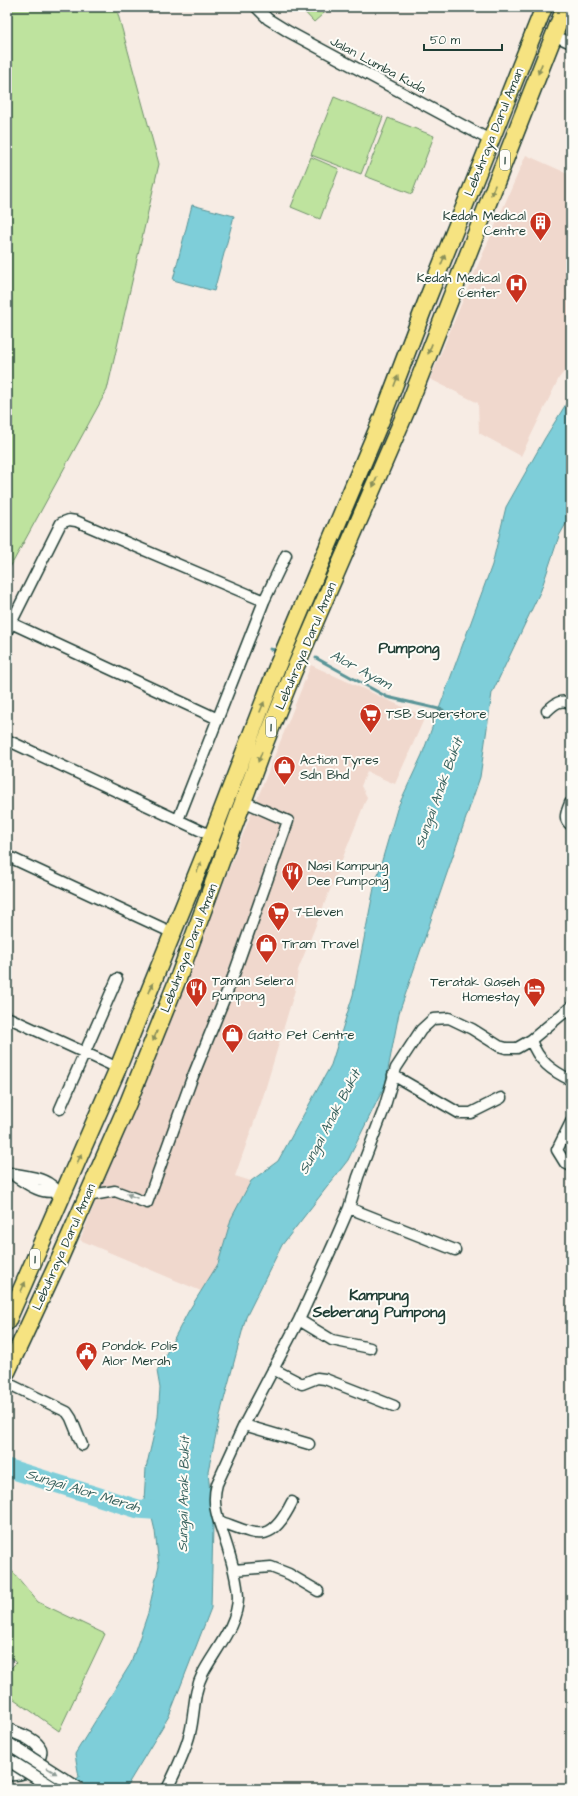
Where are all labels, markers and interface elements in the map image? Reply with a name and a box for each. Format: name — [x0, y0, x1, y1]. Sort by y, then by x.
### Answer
scale bar — [424, 26, 502, 52]
street label: Jalan Lumba Kuda — [327, 32, 430, 98]
text: 50 m — [430, 32, 461, 49]
one-way arrow — [536, 64, 542, 76]
street label: Lebuhraya Darul Aman — [460, 65, 529, 199]
road number: 1 — [500, 150, 510, 170]
one-way arrow — [489, 185, 495, 197]
place label: Kedah Medical Centre — [443, 207, 526, 240]
building icon: Kedah Medical Centre — [528, 210, 554, 243]
one-way arrow — [441, 254, 447, 266]
place label: Kedah Medical Center — [417, 269, 500, 302]
hospital icon: Kedah Medical Center — [503, 272, 529, 305]
one-way arrow — [426, 343, 432, 355]
one-way arrow — [393, 375, 399, 387]
one-way arrow — [372, 477, 378, 489]
street label: Lebuhraya Darul Aman — [271, 579, 342, 713]
district label: Pumpong — [379, 638, 440, 661]
water label: Alor Ayam — [327, 645, 397, 696]
one-way arrow — [259, 701, 265, 713]
supermarket icon: TSB Superstore — [358, 701, 384, 734]
place label: TSB Superstore — [386, 705, 487, 723]
road number: 1 — [266, 717, 276, 737]
water label: Sungai Anak Bukit — [410, 734, 469, 851]
one-way arrow — [256, 751, 262, 763]
place label: Action Tyres Sdn Bhd — [300, 751, 379, 784]
shop icon: Action Tyres Sdn Bhd — [272, 754, 298, 787]
place label: Nasi Kampung Dee Pumpong — [308, 857, 389, 891]
restaurant icon: Nasi Kampung Dee Pumpong — [280, 860, 306, 893]
one-way arrow — [197, 861, 203, 873]
street label: Lebuhraya Darul Aman — [156, 880, 223, 1015]
supermarket icon: 7-Eleven — [265, 899, 291, 932]
place label: 7-Eleven — [294, 903, 344, 921]
shop icon: Tiram Travel — [253, 931, 279, 964]
place label: Tiram Travel — [282, 935, 359, 953]
place label: Taman Selera Pumpong — [212, 972, 294, 1006]
place label: Teratak Qaseh Homestay — [430, 973, 521, 1007]
restaurant icon: Taman Selera Pumpong — [183, 975, 209, 1008]
hotel icon: Teratak Qaseh Homestay — [522, 976, 548, 1009]
one-way arrow — [148, 983, 154, 994]
shop icon: Gatto Pet Centre — [219, 1022, 245, 1055]
place label: Gatto Pet Centre — [248, 1026, 355, 1044]
one-way arrow — [152, 1030, 158, 1041]
water label: Sungai Anak Bukit — [294, 1065, 367, 1178]
one-way arrow — [76, 1154, 82, 1165]
street label: Lebuhraya Darul Aman — [28, 1180, 101, 1314]
one-way arrow — [125, 1193, 137, 1199]
road number: 1 — [30, 1249, 40, 1269]
one-way arrow — [20, 1281, 26, 1292]
district label: Kampung Seberang Pumpong — [312, 1285, 445, 1325]
place label: Pondok Polis Alor Merah — [102, 1337, 178, 1370]
public building icon: Pondok Polis Alor Merah — [73, 1340, 99, 1373]
water label: Sungai Anak Bukit — [173, 1435, 195, 1552]
water label: Sungai Alor Merah — [23, 1464, 144, 1518]
one-way arrow — [47, 1767, 57, 1775]

